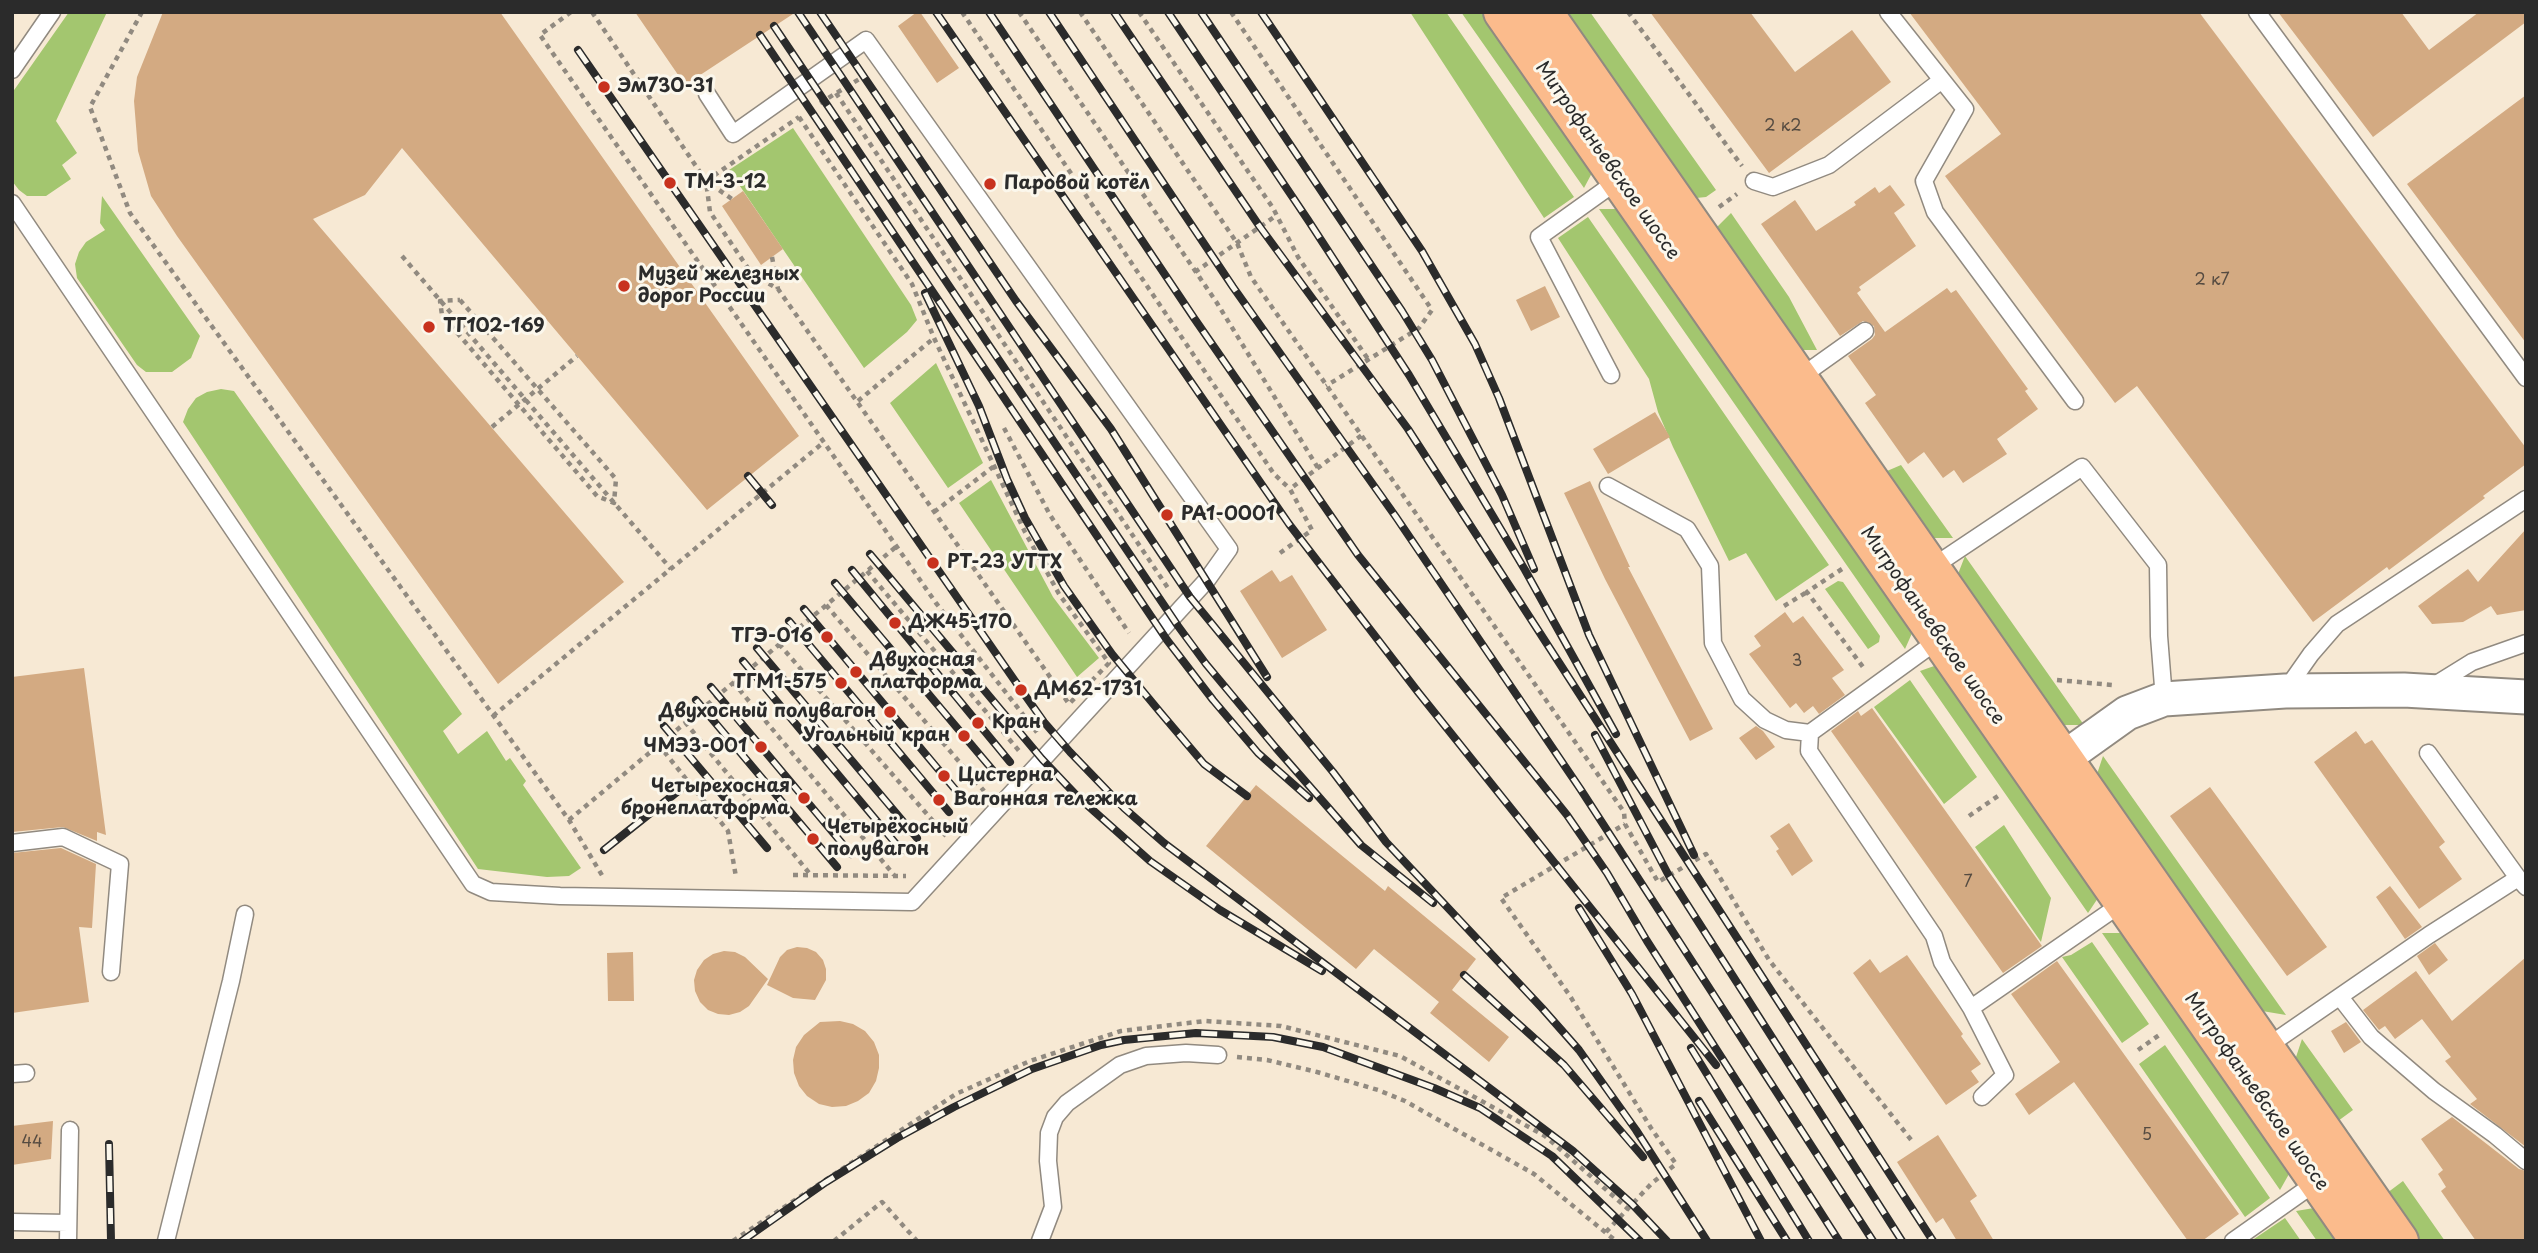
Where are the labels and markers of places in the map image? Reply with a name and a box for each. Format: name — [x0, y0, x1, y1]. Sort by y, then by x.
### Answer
place label: Эм730-31 — [618, 76, 713, 98]
marker: Эм730-31 — [596, 79, 612, 95]
place label: ТМ-3-12 — [684, 172, 767, 194]
place label: Паровой котёл — [1004, 173, 1150, 195]
marker: ТМ-3-12 — [662, 175, 678, 191]
marker: Паровой котёл — [982, 176, 998, 192]
place label: Музей железных дорог России — [638, 264, 799, 308]
marker: Музей железных дорог России — [616, 278, 632, 294]
place label: ТГ102-169 — [443, 316, 545, 338]
marker: ТГ102-169 — [421, 319, 437, 335]
place label: РА1-0001 — [1181, 504, 1275, 526]
marker: РА1-0001 — [1159, 507, 1175, 523]
place label: РТ-23 УТТХ — [947, 552, 1062, 574]
marker: РТ-23 УТТХ — [925, 555, 941, 571]
place label: ДЖ45-170 — [909, 612, 1012, 634]
marker: ДЖ45-170 — [887, 615, 903, 631]
place label: ТГЭ-016 — [731, 626, 813, 648]
marker: ТГЭ-016 — [819, 629, 835, 645]
place label: Двухосная платформа — [870, 650, 983, 694]
marker: Двухосная платформа — [848, 664, 864, 680]
place label: ТГМ1-575 — [733, 672, 827, 694]
marker: ТГМ1-575 — [833, 675, 849, 691]
place label: ДМ62-1731 — [1035, 679, 1141, 701]
marker: ДМ62-1731 — [1013, 682, 1029, 698]
place label: Двухосный полувагон — [659, 701, 876, 723]
marker: Двухосный полувагон — [882, 704, 898, 720]
place label: Кран — [992, 712, 1041, 734]
marker: Кран — [970, 715, 986, 731]
place label: Угольный кран — [802, 725, 950, 747]
marker: Угольный кран — [956, 728, 972, 744]
place label: ЧМЭ3-001 — [643, 736, 747, 758]
marker: ЧМЭ3-001 — [753, 739, 769, 755]
place label: Цистерна — [958, 765, 1053, 787]
marker: Цистерна — [936, 768, 952, 784]
place label: Четырехосная бронеплатформа — [621, 776, 790, 820]
place label: Вагонная тележка — [953, 789, 1138, 811]
marker: Четырехосная бронеплатформа — [796, 790, 812, 806]
marker: Вагонная тележка — [931, 792, 947, 808]
place label: Четырёхосный полувагон — [827, 817, 969, 861]
marker: Четырёхосный полувагон — [805, 831, 821, 847]

